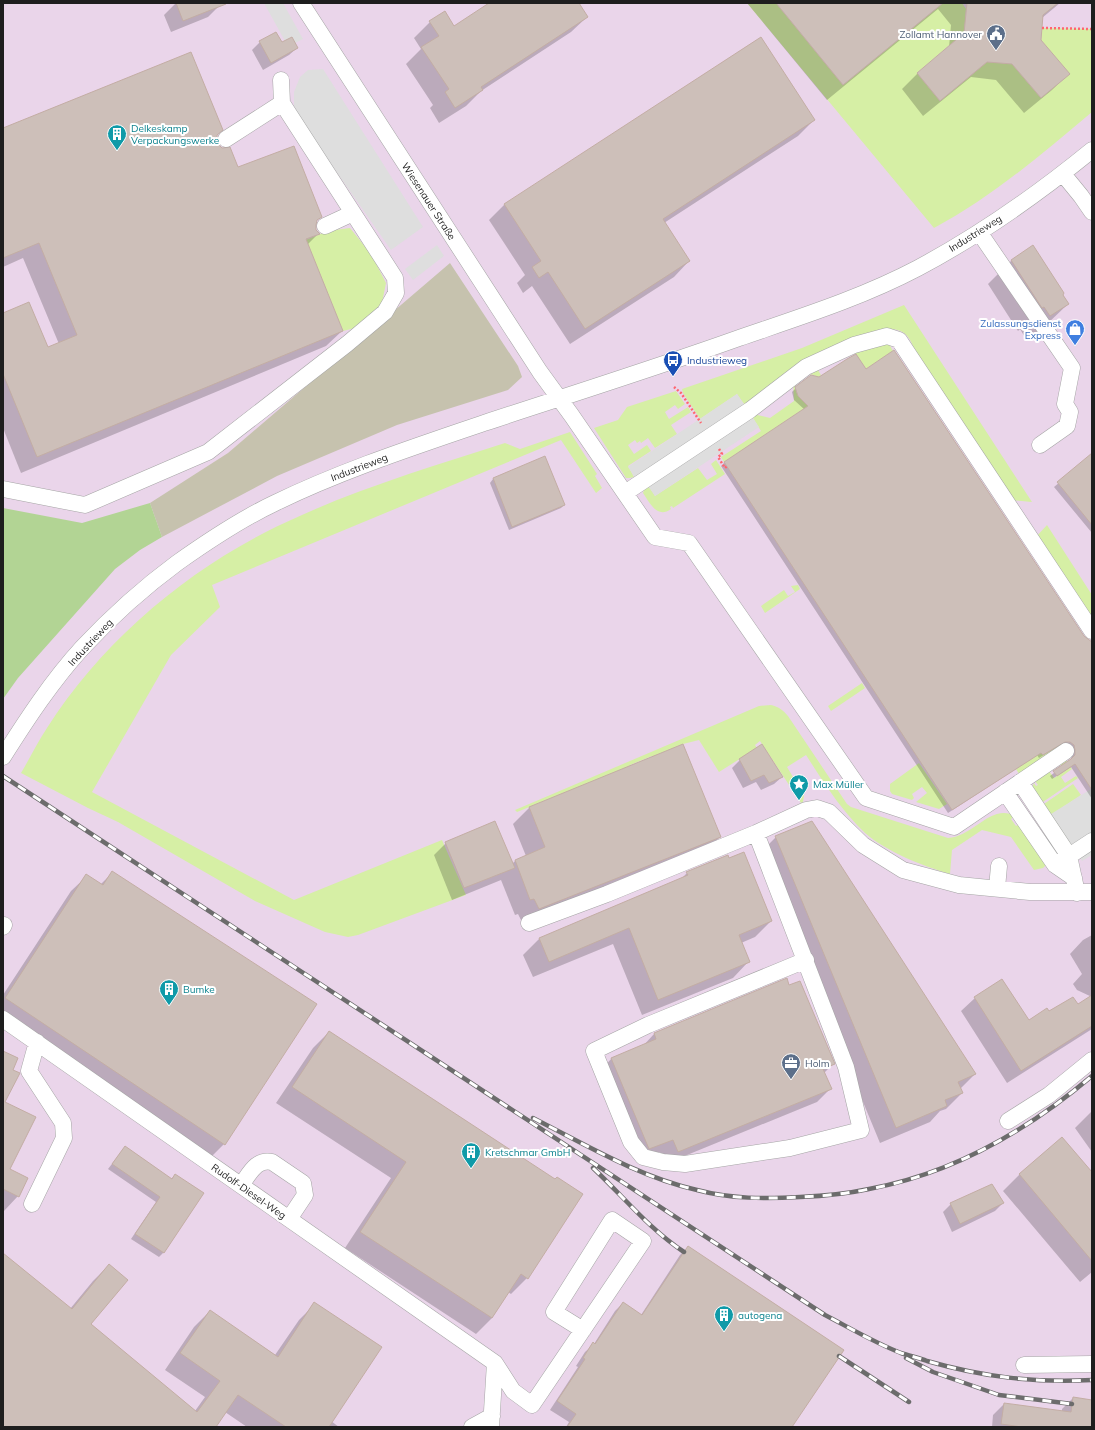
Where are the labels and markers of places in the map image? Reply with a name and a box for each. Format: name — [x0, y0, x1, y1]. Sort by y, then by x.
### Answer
public building icon: Zollamt Hannover — [985, 23, 1007, 51]
place label: Zollamt Hannover — [900, 28, 982, 41]
place label: Delkeskamp Verpackungswerke — [131, 122, 219, 147]
building icon: Delkeskamp Verpackungswerke — [106, 123, 128, 151]
place label: Zulassungsdienst Express — [980, 317, 1061, 342]
shop icon: Zulassungsdienst Express — [1064, 318, 1086, 346]
bus stop icon: Industrieweg — [662, 349, 684, 377]
place label: Industrieweg — [687, 354, 747, 367]
place icon: Max Müller — [788, 773, 810, 801]
place label: Max Müller — [813, 778, 864, 791]
building icon: Bumke — [158, 978, 180, 1006]
place label: Bumke — [183, 983, 215, 996]
office icon: Holm — [780, 1052, 802, 1080]
place label: Holm — [805, 1057, 830, 1070]
building icon: Kretschmar GmbH — [460, 1141, 482, 1169]
place label: Kretschmar GmbH — [485, 1146, 570, 1159]
building icon: autogena — [713, 1304, 735, 1332]
place label: autogena — [738, 1309, 782, 1322]

